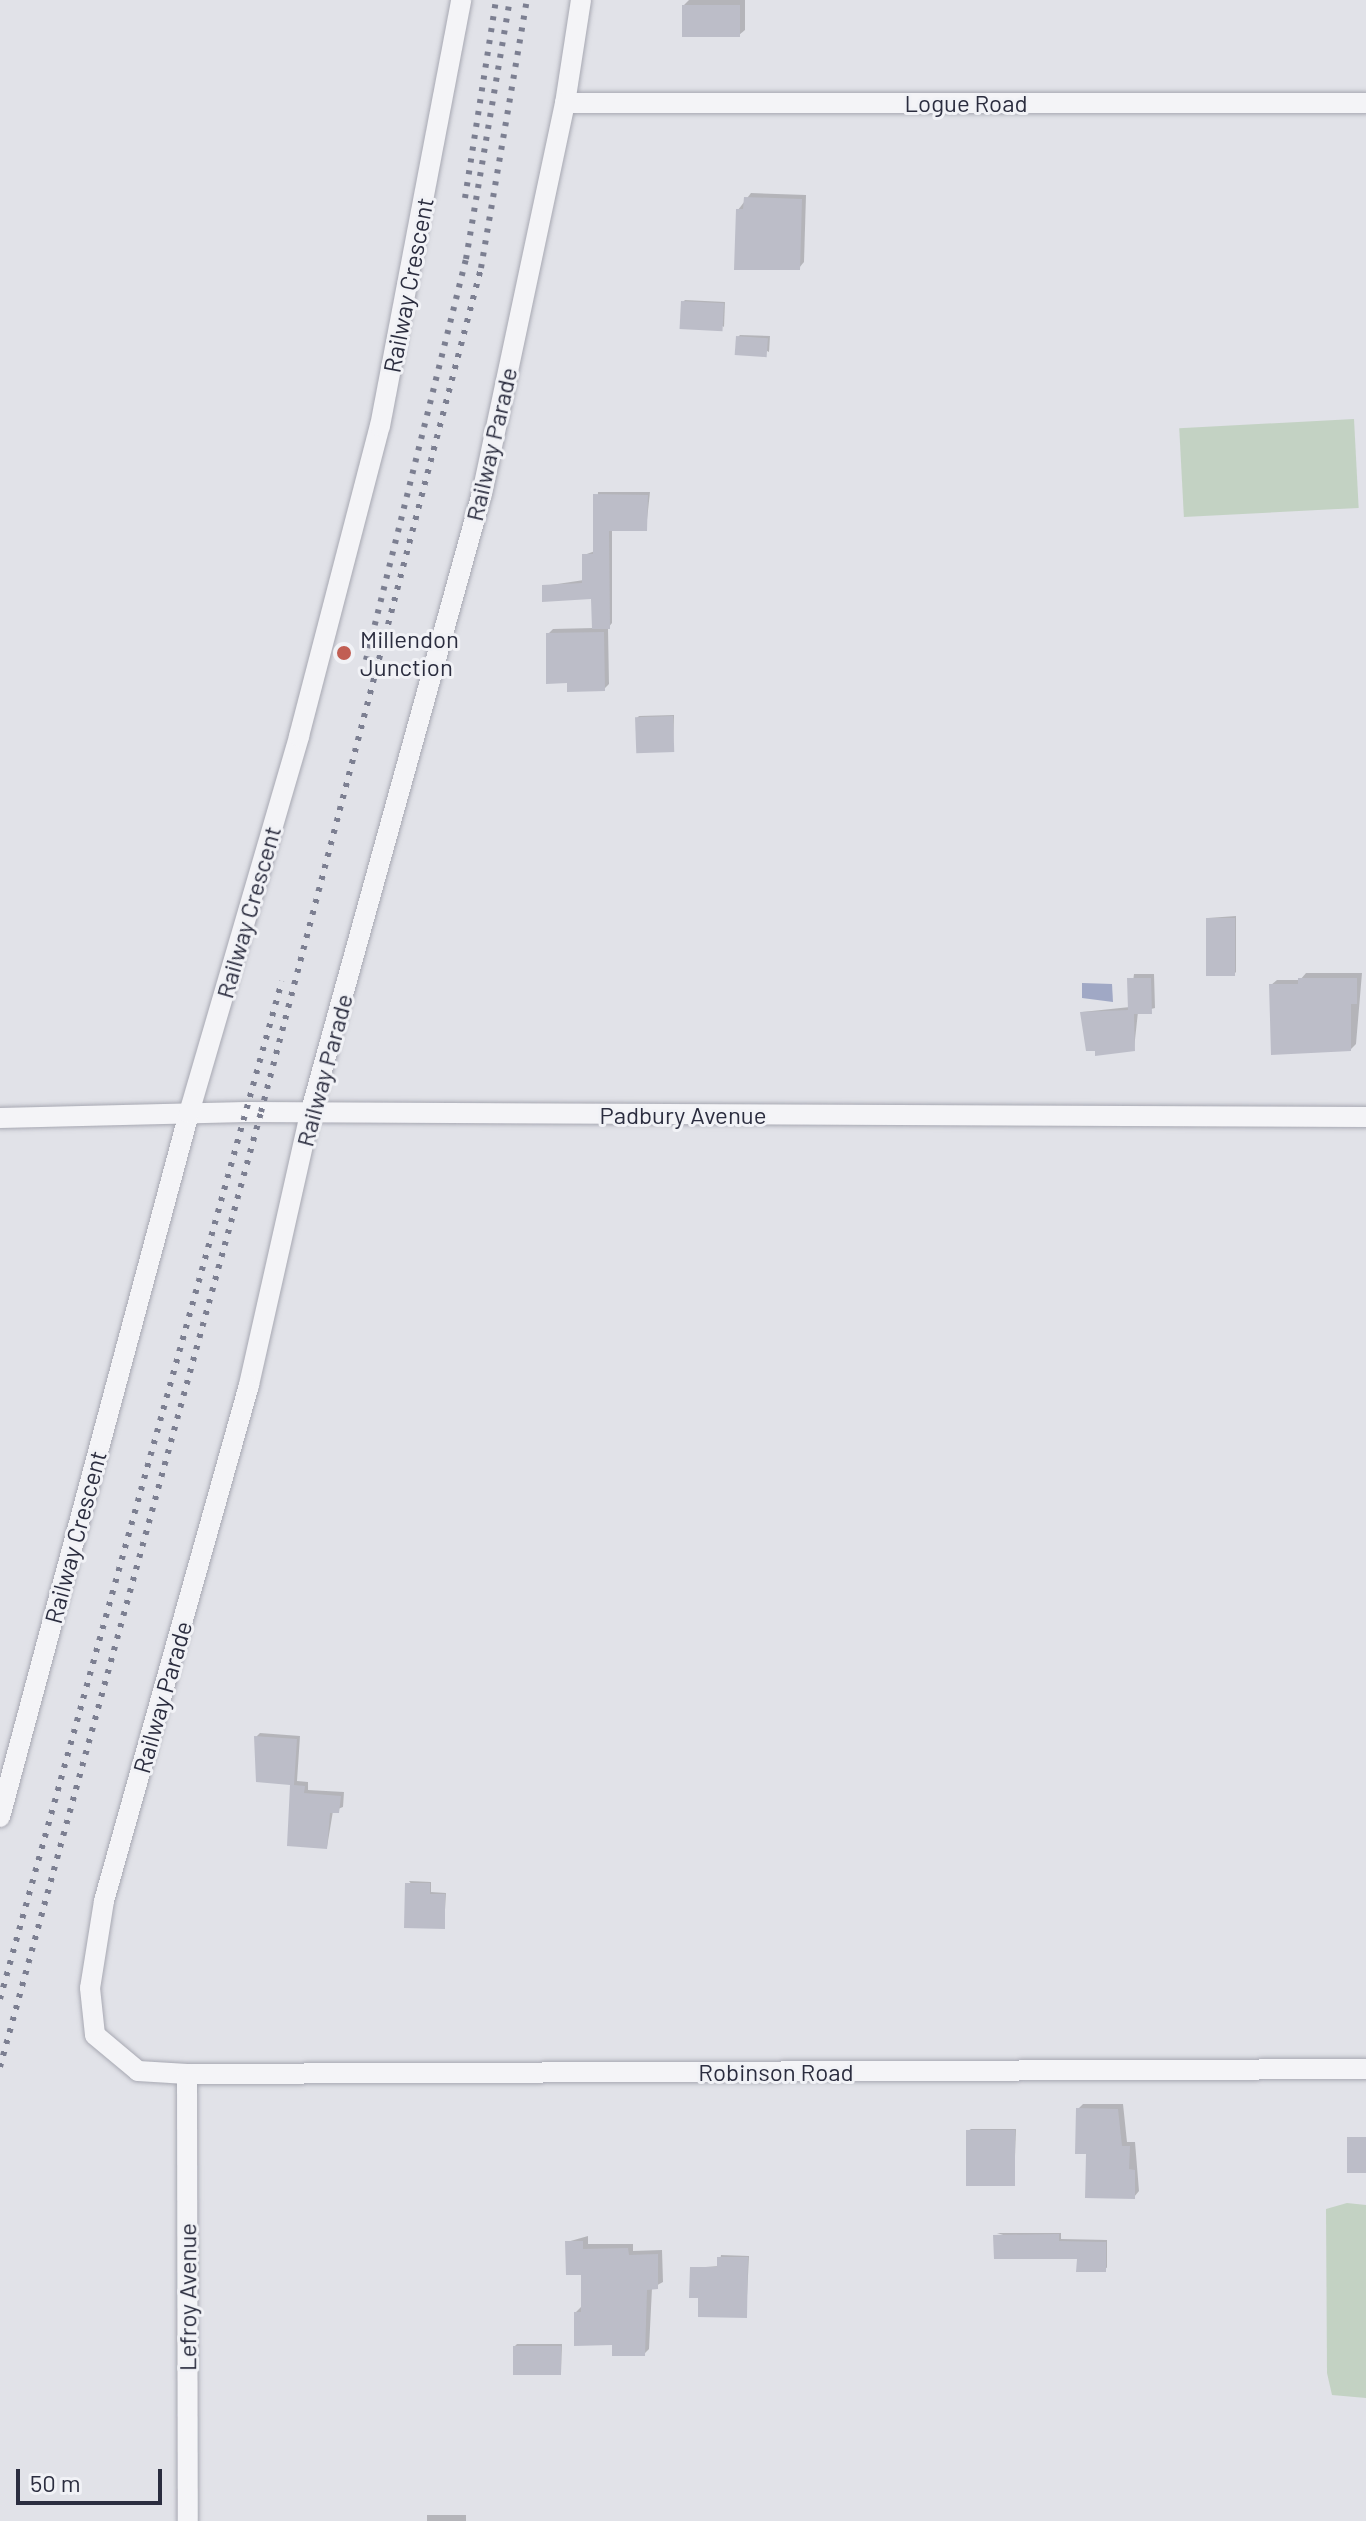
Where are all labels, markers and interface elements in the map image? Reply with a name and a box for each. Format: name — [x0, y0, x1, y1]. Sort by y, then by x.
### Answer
street label: Logue Road — [904, 89, 1028, 117]
street label: Railway Crescent — [377, 195, 439, 375]
street label: Railway Parade — [459, 364, 523, 524]
place label: Millendon Junction — [360, 625, 459, 681]
marker: Millendon Junction — [335, 644, 353, 662]
street label: Railway Crescent — [210, 823, 286, 1001]
street label: Railway Parade — [290, 991, 358, 1149]
street label: Padbury Avenue — [599, 1101, 767, 1129]
street label: Railway Crescent — [38, 1447, 112, 1627]
street label: Railway Parade — [127, 1618, 197, 1776]
street label: Robinson Road — [698, 2058, 854, 2086]
street label: Lefroy Avenue — [173, 2223, 201, 2371]
scale bar — [20, 2453, 166, 2503]
text: 50 m — [30, 2468, 81, 2497]

